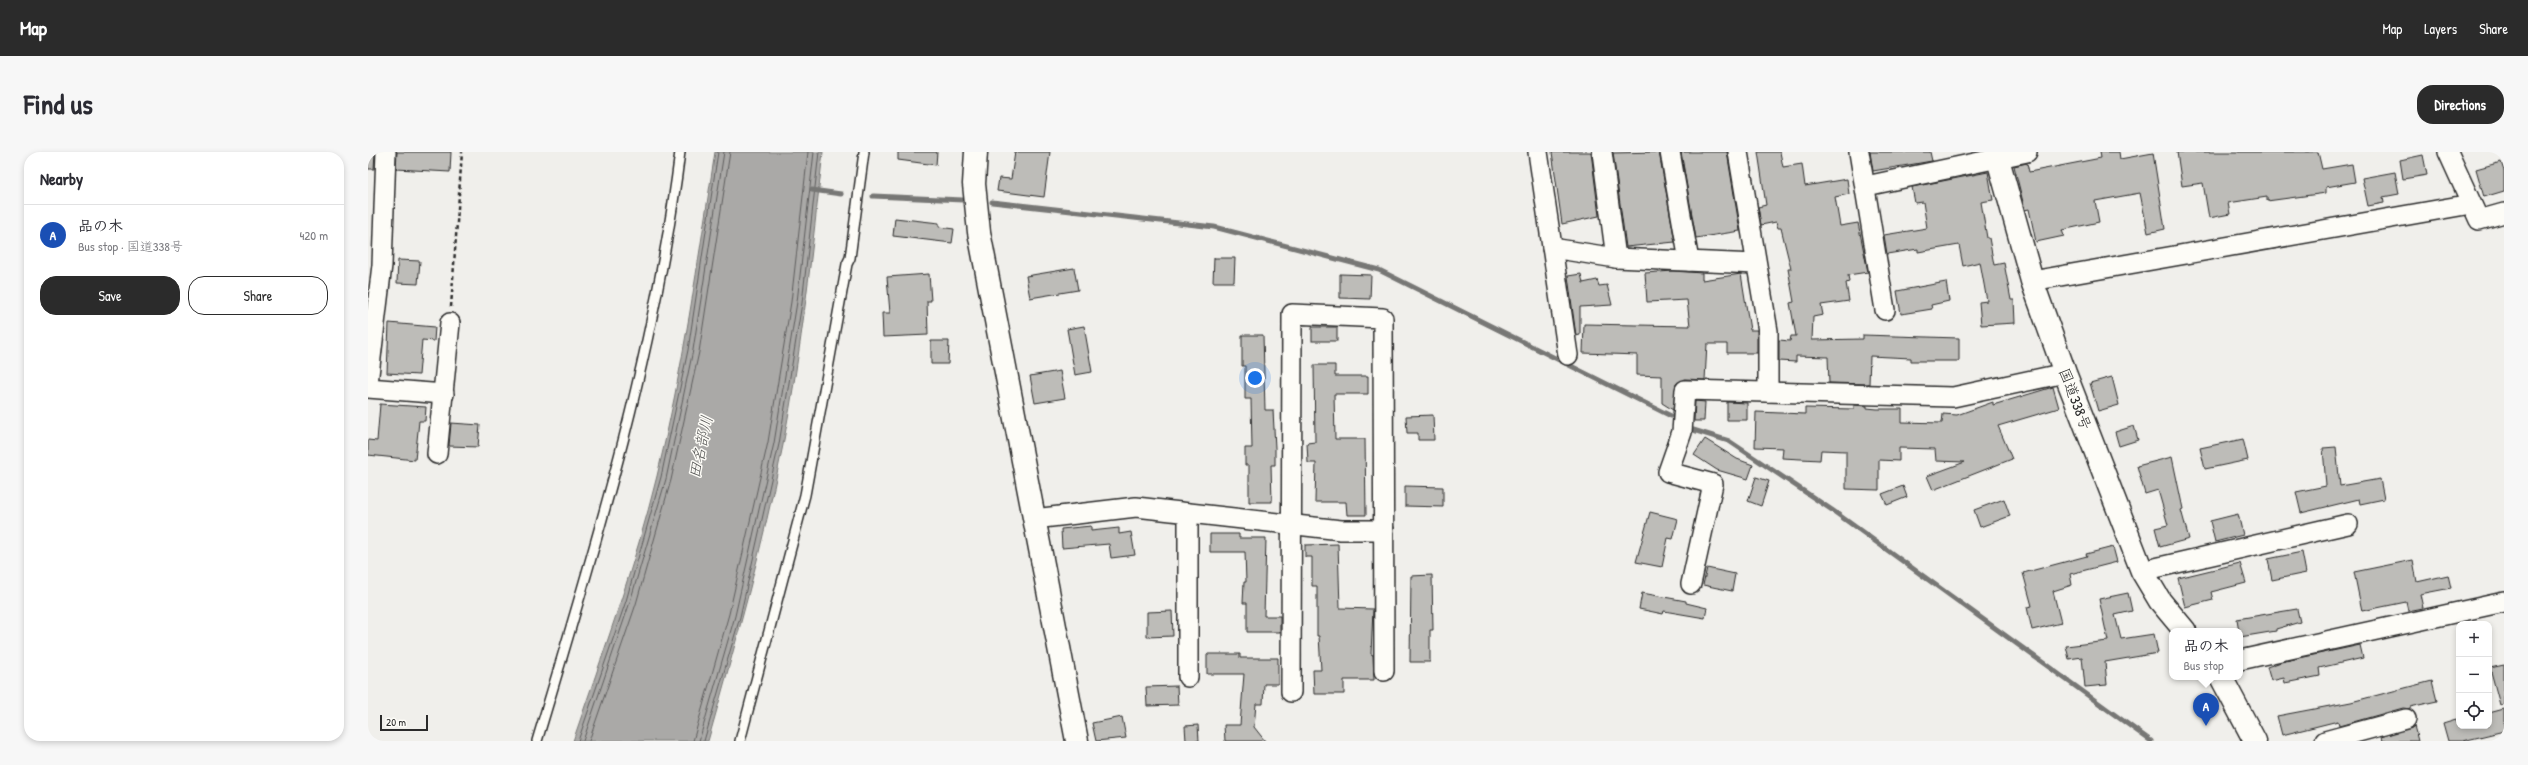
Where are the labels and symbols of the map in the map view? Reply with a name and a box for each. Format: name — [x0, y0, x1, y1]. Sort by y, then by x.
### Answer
street label: 国道338号 — [2054, 365, 2097, 433]
your location — [1245, 368, 1265, 388]
water label: 田名部川 — [683, 413, 717, 481]
pin: A — [2193, 693, 2219, 726]
scale bar — [380, 713, 428, 732]

